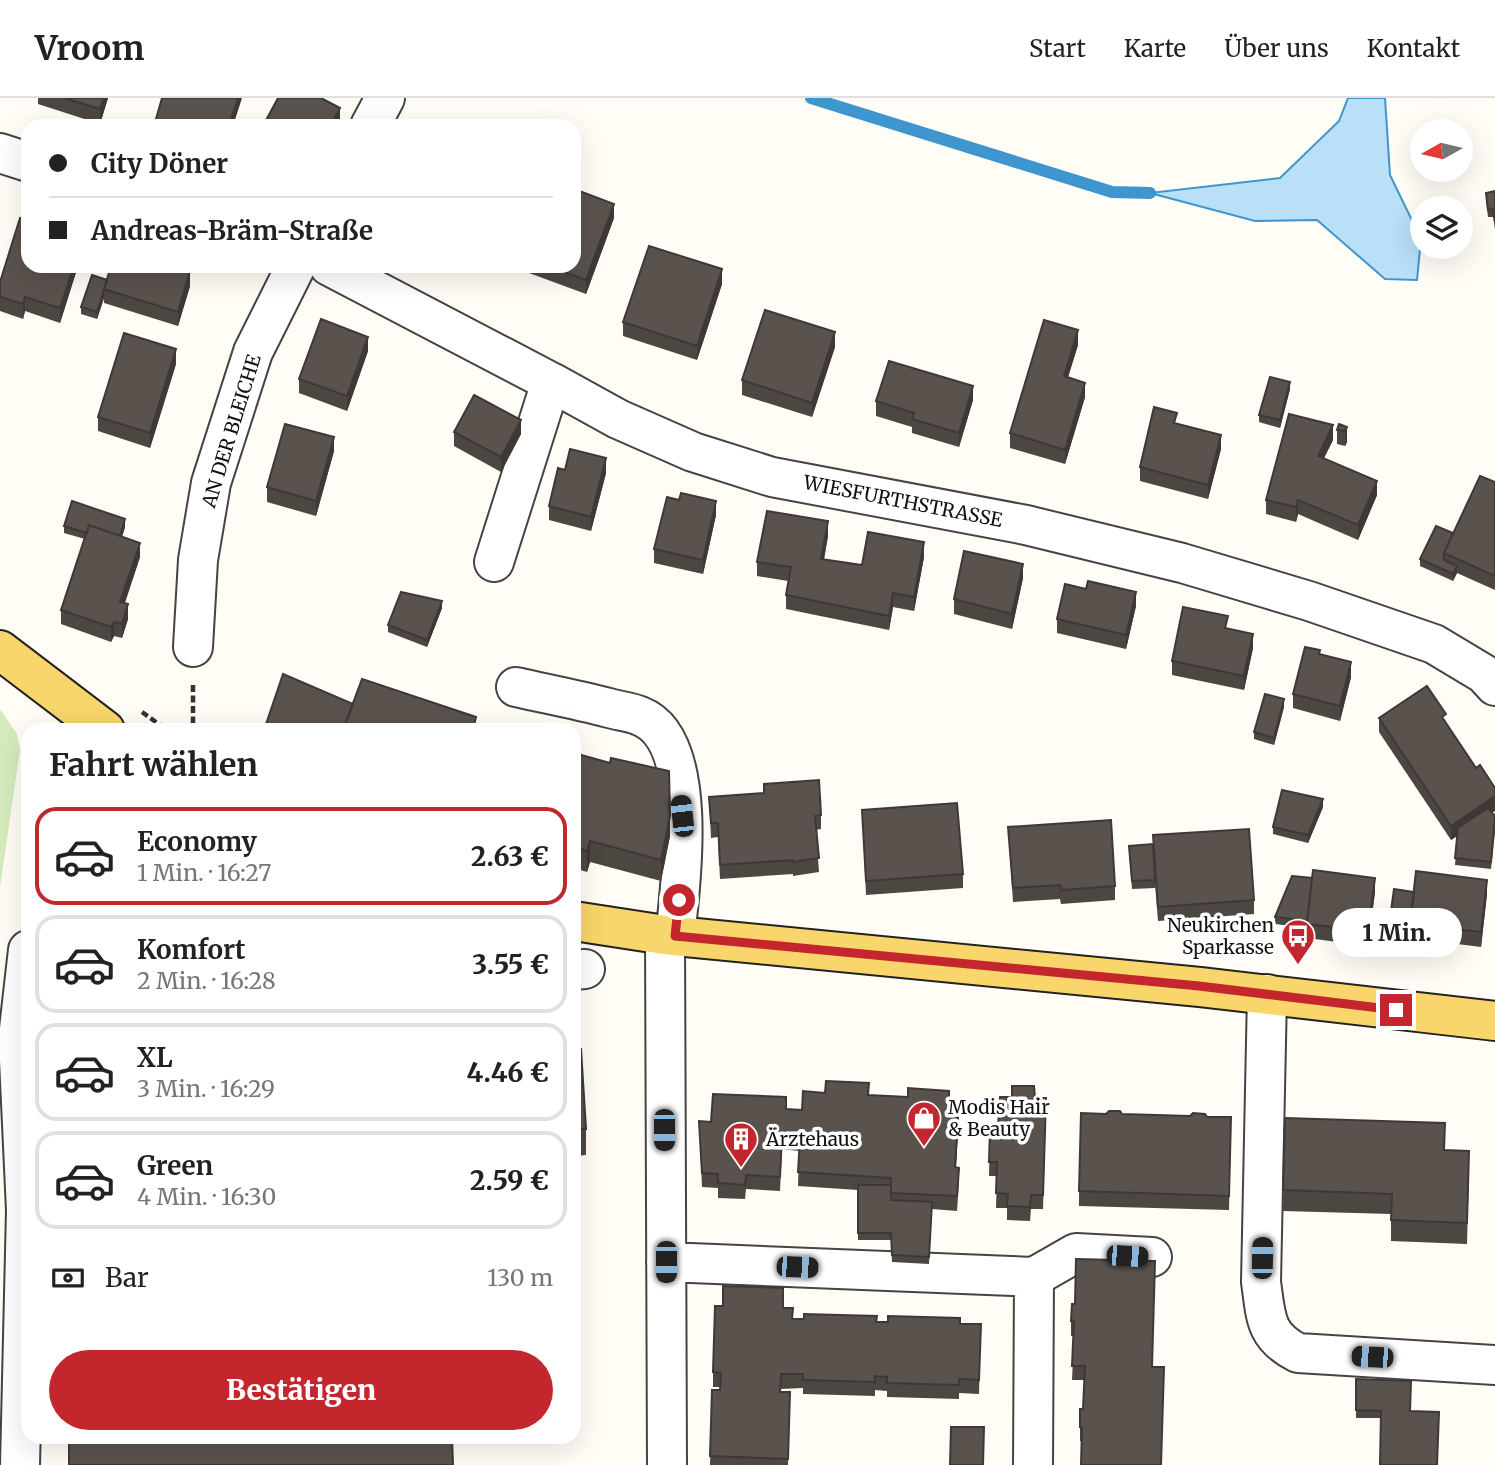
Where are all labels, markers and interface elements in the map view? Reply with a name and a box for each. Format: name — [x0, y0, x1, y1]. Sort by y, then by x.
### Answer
text: Vroom — [35, 28, 144, 69]
text: Start — [1029, 33, 1086, 64]
text: Karte — [1124, 33, 1186, 64]
text: Über uns — [1224, 33, 1329, 64]
text: Kontakt — [1367, 33, 1460, 64]
north arrow — [1410, 119, 1474, 182]
map controls — [1410, 119, 1473, 259]
text: City Döner — [91, 147, 228, 180]
button: layers — [1410, 196, 1473, 259]
text: Andreas-Bräm-Straße — [91, 214, 373, 247]
street label: AN DER BLEICHE — [196, 351, 266, 511]
street label: WIESFURTHSTRASSE — [801, 470, 1004, 532]
text: Fahrt wählen — [49, 745, 258, 785]
car — [670, 794, 695, 838]
icon: car — [53, 825, 116, 888]
text: Economy — [137, 825, 257, 858]
text: 2.63 € — [471, 840, 549, 873]
text: 1 Min. · 16:27 — [137, 858, 271, 887]
route start — [663, 884, 695, 916]
callout: 1 Min. — [1331, 908, 1461, 958]
place label: Neukirchen Sparkasse — [1167, 913, 1274, 959]
bus stop icon: Neukirchen Sparkasse — [1279, 917, 1317, 966]
text: 1 Min. — [1362, 918, 1432, 947]
icon: car — [53, 933, 116, 996]
text: Komfort — [137, 933, 246, 966]
text: 3.55 € — [472, 948, 549, 981]
text: 2 Min. · 16:28 — [137, 966, 276, 995]
route end — [1380, 994, 1412, 1026]
icon: car — [53, 1041, 116, 1104]
text: XL — [137, 1041, 173, 1074]
text: 4.46 € — [467, 1056, 549, 1089]
text: 3 Min. · 16:29 — [137, 1074, 275, 1103]
place label: Modis Hair & Beauty — [948, 1095, 1050, 1141]
shop icon: Modis Hair & Beauty — [905, 1099, 943, 1148]
car — [654, 1109, 675, 1151]
building icon: Ärztehaus — [722, 1120, 760, 1169]
place label: Ärztehaus — [765, 1127, 859, 1151]
icon: car — [53, 1149, 116, 1212]
text: Green — [137, 1149, 213, 1182]
text: 2.59 € — [470, 1164, 549, 1197]
text: 4 Min. · 16:30 — [137, 1182, 276, 1211]
car — [1252, 1237, 1273, 1279]
car — [656, 1241, 677, 1283]
car — [1106, 1244, 1149, 1268]
car — [776, 1256, 819, 1278]
icon: cash — [49, 1259, 87, 1297]
text: Bar — [105, 1261, 149, 1294]
text: 130 m — [487, 1263, 553, 1292]
car — [1351, 1345, 1394, 1369]
button: Bestätigen — [49, 1350, 553, 1430]

